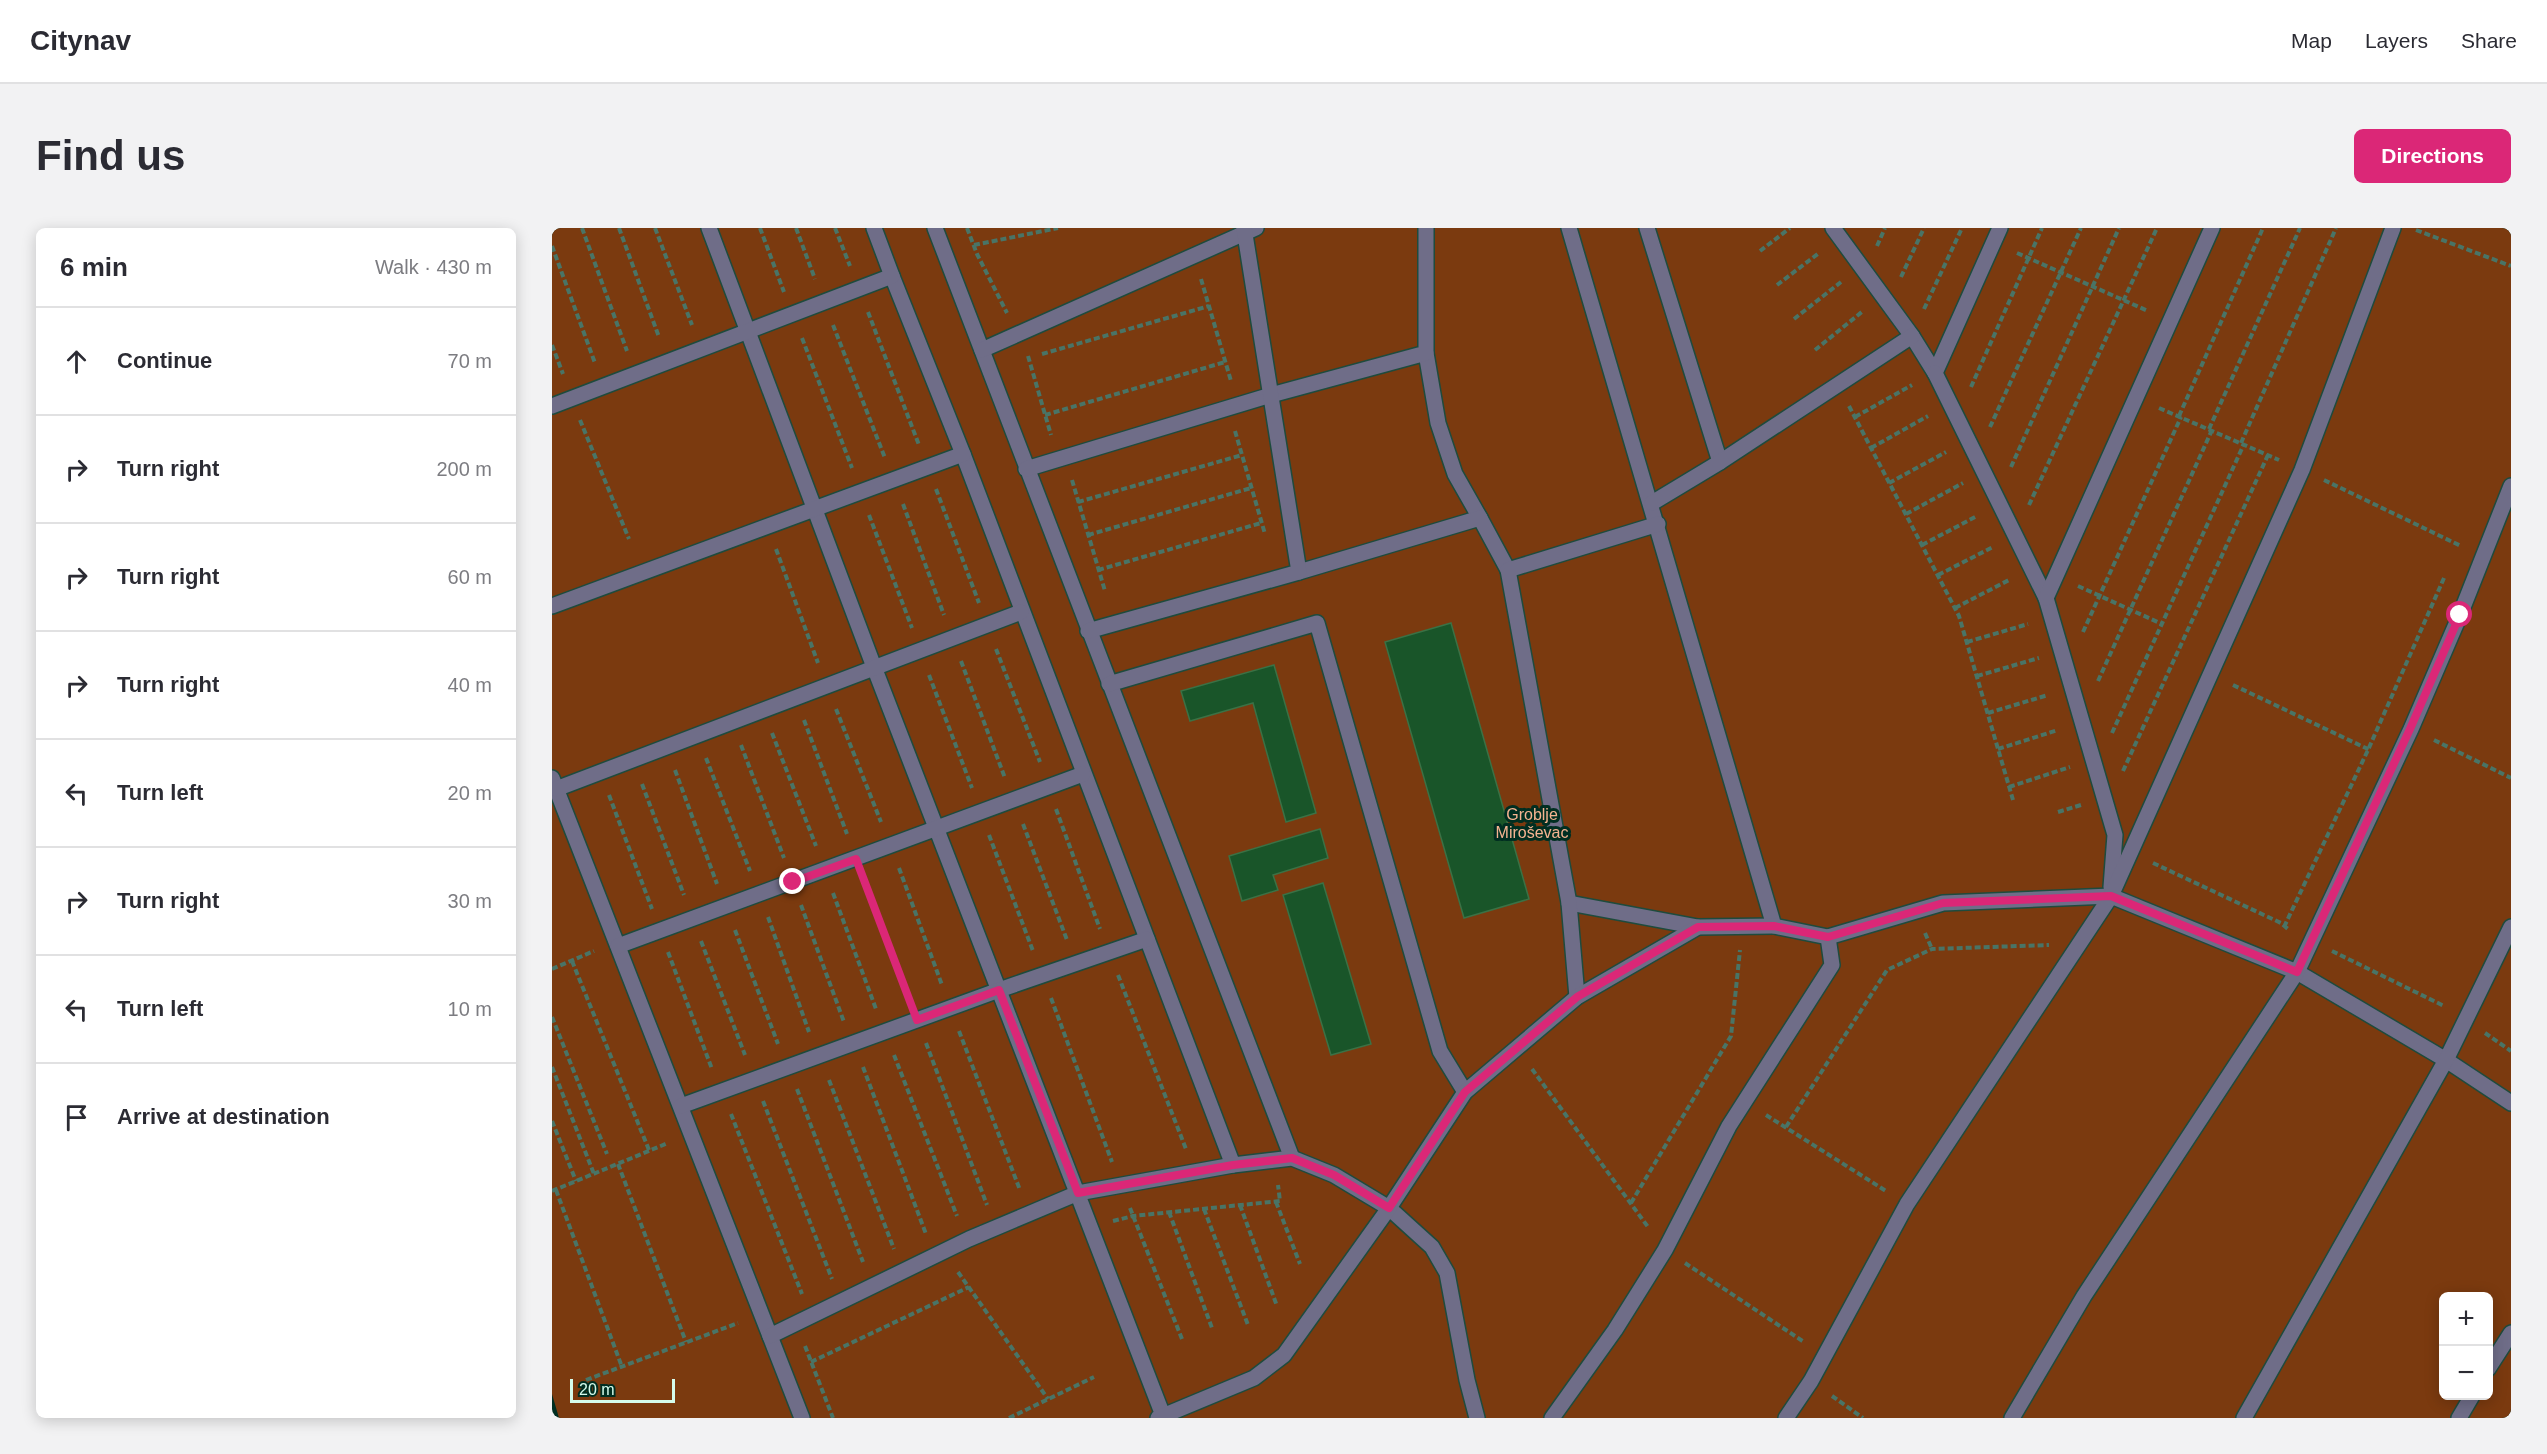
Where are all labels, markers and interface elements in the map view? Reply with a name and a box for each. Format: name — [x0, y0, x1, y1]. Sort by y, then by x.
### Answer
text: Citynav — [30, 25, 131, 56]
text: Map — [2291, 29, 2332, 52]
text: Layers — [2365, 29, 2428, 52]
text: Share — [2461, 29, 2517, 52]
button: Directions — [2354, 129, 2511, 183]
text: Find us — [36, 132, 185, 179]
text: 6 min — [60, 252, 128, 282]
text: Walk · 430 m — [375, 256, 492, 278]
icon: ahead — [60, 345, 93, 378]
text: Continue — [117, 348, 212, 373]
text: 70 m — [448, 350, 492, 372]
icon: right — [60, 453, 93, 486]
text: Turn right — [117, 456, 219, 481]
text: 200 m — [436, 458, 492, 480]
icon: right — [60, 561, 93, 594]
text: Turn right — [117, 564, 219, 589]
text: 60 m — [448, 566, 492, 588]
route start — [2446, 601, 2472, 627]
icon: right — [60, 669, 93, 702]
text: Turn right — [117, 672, 219, 697]
text: 40 m — [448, 674, 492, 696]
icon: left — [60, 777, 93, 810]
text: Turn left — [117, 780, 203, 805]
text: 20 m — [448, 782, 492, 804]
park label: Groblje Miroševac — [1496, 806, 1568, 841]
route end — [779, 868, 805, 894]
icon: right — [60, 885, 93, 918]
text: Turn right — [117, 888, 219, 913]
text: 30 m — [448, 890, 492, 912]
icon: left — [60, 993, 93, 1026]
text: Turn left — [117, 996, 203, 1021]
text: 10 m — [448, 998, 492, 1020]
icon: arrive — [60, 1101, 93, 1134]
text: Arrive at destination — [117, 1104, 330, 1129]
map controls — [2439, 1292, 2493, 1400]
button: + — [2439, 1292, 2493, 1346]
button: − — [2439, 1346, 2493, 1400]
scale bar — [570, 1376, 675, 1404]
text: 20 m — [579, 1381, 615, 1398]

